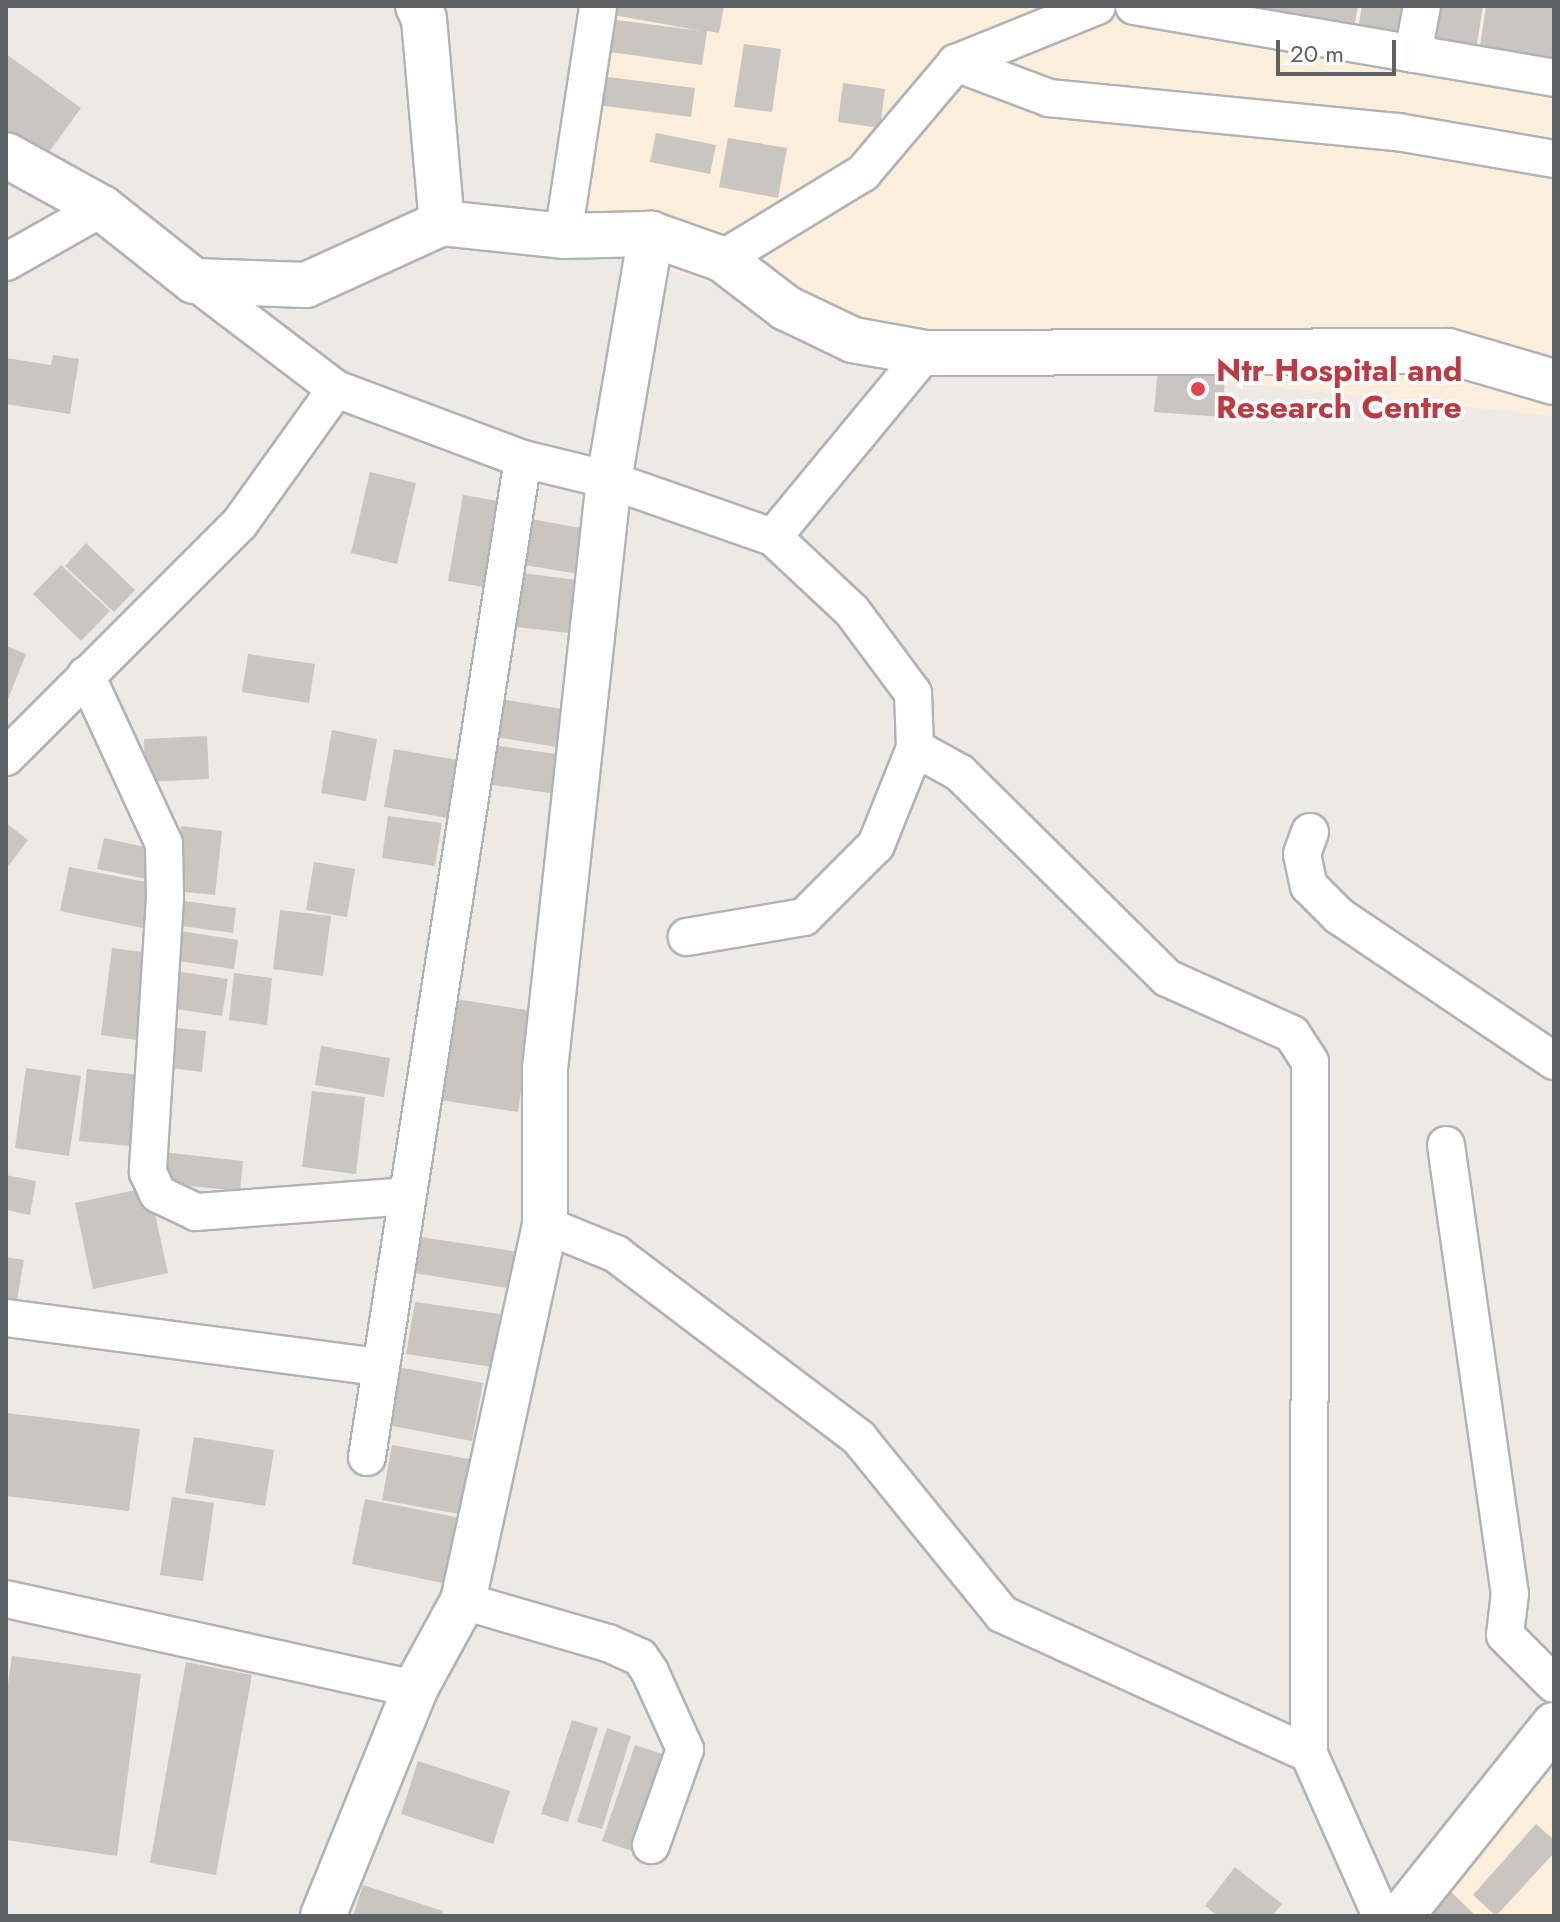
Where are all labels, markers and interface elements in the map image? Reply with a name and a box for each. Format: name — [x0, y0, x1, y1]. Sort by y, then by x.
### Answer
scale bar — [1280, 24, 1400, 74]
text: 20 m — [1290, 36, 1344, 71]
place label: Ntr Hospital and Research Centre — [1216, 352, 1463, 427]
marker: Ntr Hospital and Research Centre — [1187, 378, 1209, 400]

